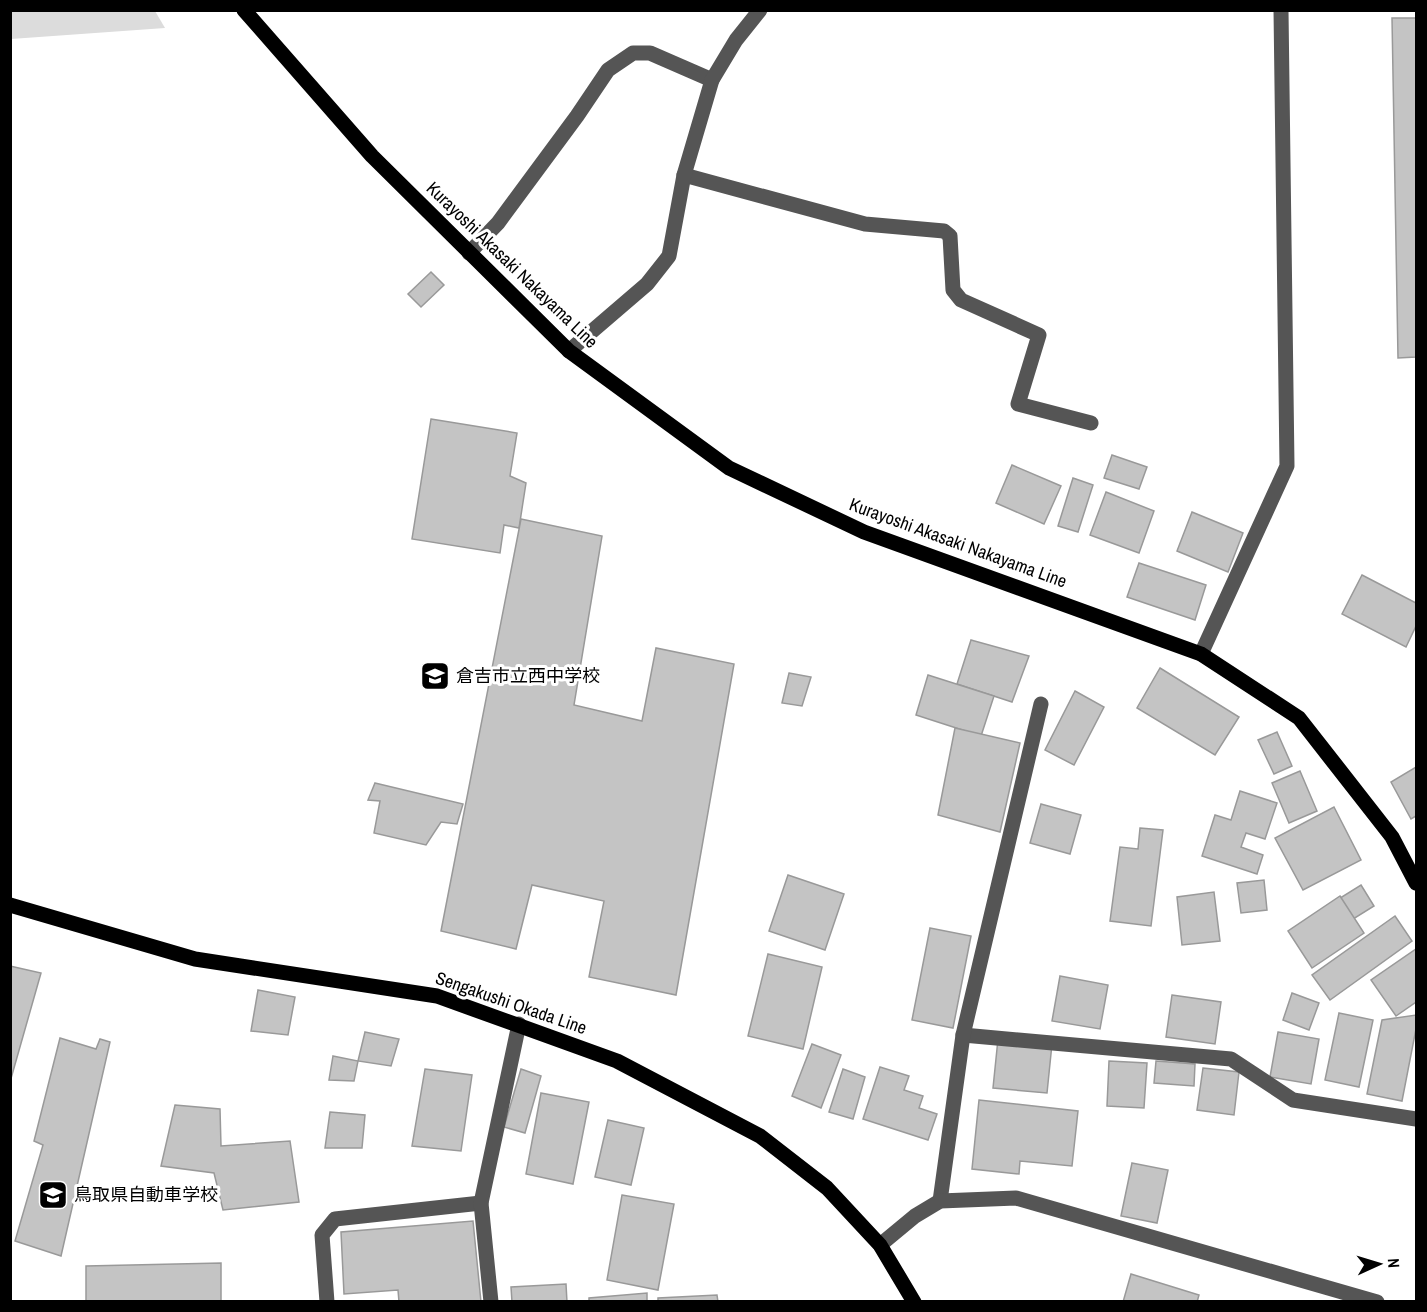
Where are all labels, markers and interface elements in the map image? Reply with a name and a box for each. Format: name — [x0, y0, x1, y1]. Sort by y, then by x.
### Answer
street label: Kurayoshi Akasaki Nakayama Line — [421, 176, 604, 353]
street label: Kurayoshi Akasaki Nakayama Line — [846, 491, 1070, 594]
school or university icon: 倉吉市立西中学校 — [419, 660, 451, 692]
place label: 倉吉市立西中学校 — [456, 663, 600, 688]
street label: Sengakushi Okada Line — [432, 965, 590, 1040]
school or university icon: 鳥取県自動車学校 — [37, 1179, 69, 1211]
place label: 鳥取県自動車学校 — [74, 1182, 218, 1207]
north arrow — [1349, 1234, 1409, 1294]
text: N — [1383, 1257, 1405, 1268]

